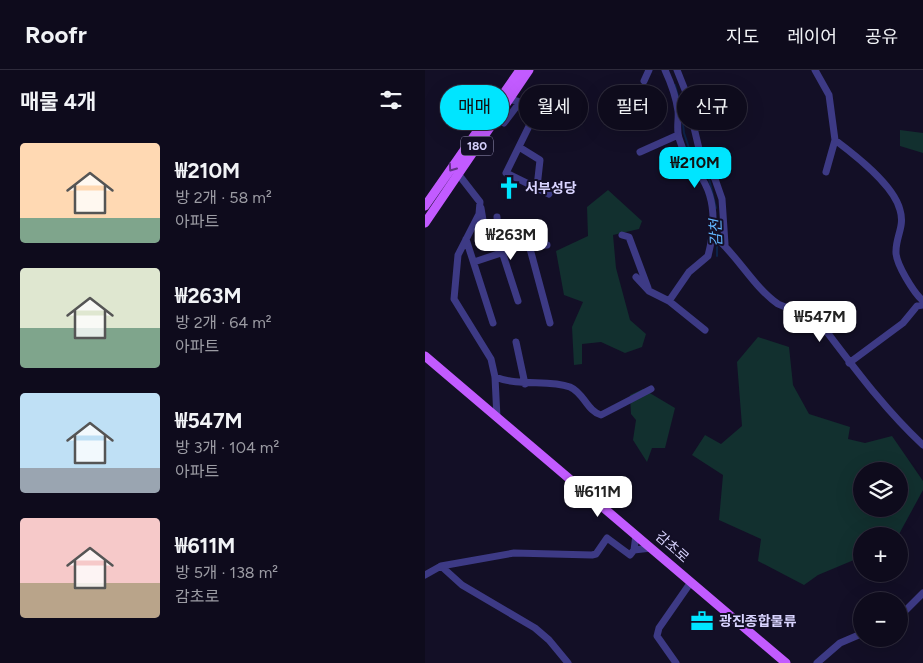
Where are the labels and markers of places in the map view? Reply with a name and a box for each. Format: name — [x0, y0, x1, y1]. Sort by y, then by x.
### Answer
pin: ₩210M — [660, 146, 730, 189]
church icon: 서부성당 — [496, 175, 522, 201]
place label: 서부성당 — [525, 180, 577, 197]
pin: ₩263M — [476, 218, 546, 261]
pin: ₩547M — [785, 300, 855, 343]
pin: ₩611M — [563, 476, 633, 518]
office icon: 광진종합물류 — [689, 608, 715, 634]
place label: 광진종합물류 — [719, 613, 796, 630]

